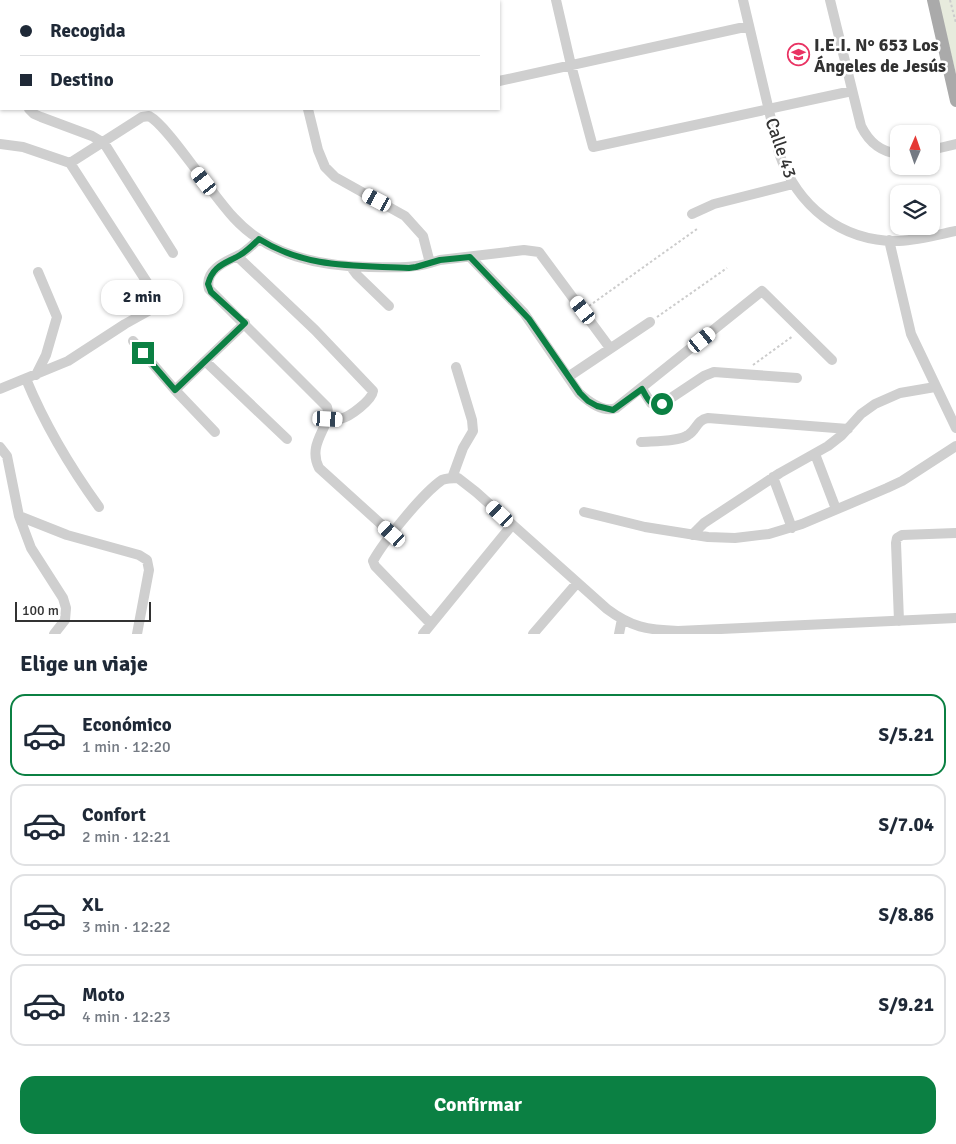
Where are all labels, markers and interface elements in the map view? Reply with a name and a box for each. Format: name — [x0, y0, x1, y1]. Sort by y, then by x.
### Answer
text: Recogida — [50, 19, 125, 43]
place label: I.E.I. N° 653 Los Ángeles de Jesús — [814, 34, 946, 77]
school or university icon: I.E.I. N° 653 Los Ángeles de Jesús — [786, 43, 810, 67]
text: Destino — [50, 68, 114, 92]
street label: Calle 43 — [760, 115, 802, 181]
north arrow — [890, 125, 940, 175]
map controls — [890, 125, 940, 235]
car — [188, 165, 219, 197]
button: layers — [890, 185, 940, 235]
car — [360, 186, 393, 214]
callout: 2 min — [102, 280, 184, 316]
text: 2 min — [123, 287, 161, 307]
car — [567, 294, 598, 326]
car — [685, 325, 718, 355]
route end — [132, 342, 154, 364]
route start — [651, 393, 673, 415]
car — [312, 411, 343, 427]
car — [483, 498, 516, 530]
car — [375, 518, 408, 550]
scale bar — [15, 599, 151, 622]
text: 100 m — [22, 602, 59, 619]
text: Elige un viaje — [20, 650, 148, 677]
icon: car — [22, 713, 67, 758]
text: Económico — [82, 713, 172, 737]
text: S/5.21 — [879, 723, 934, 747]
text: 1 min · 12:20 — [82, 737, 171, 757]
icon: car — [22, 803, 67, 848]
text: Confort — [82, 803, 146, 827]
text: S/7.04 — [879, 813, 934, 837]
text: 2 min · 12:21 — [82, 827, 171, 847]
icon: car — [22, 893, 67, 938]
text: XL — [82, 893, 104, 917]
text: S/8.86 — [879, 903, 934, 927]
text: 3 min · 12:22 — [82, 917, 171, 937]
icon: car — [22, 983, 67, 1028]
text: Moto — [82, 983, 125, 1007]
text: S/9.21 — [879, 993, 934, 1017]
text: 4 min · 12:23 — [82, 1007, 171, 1027]
button: Confirmar — [20, 1076, 936, 1134]

